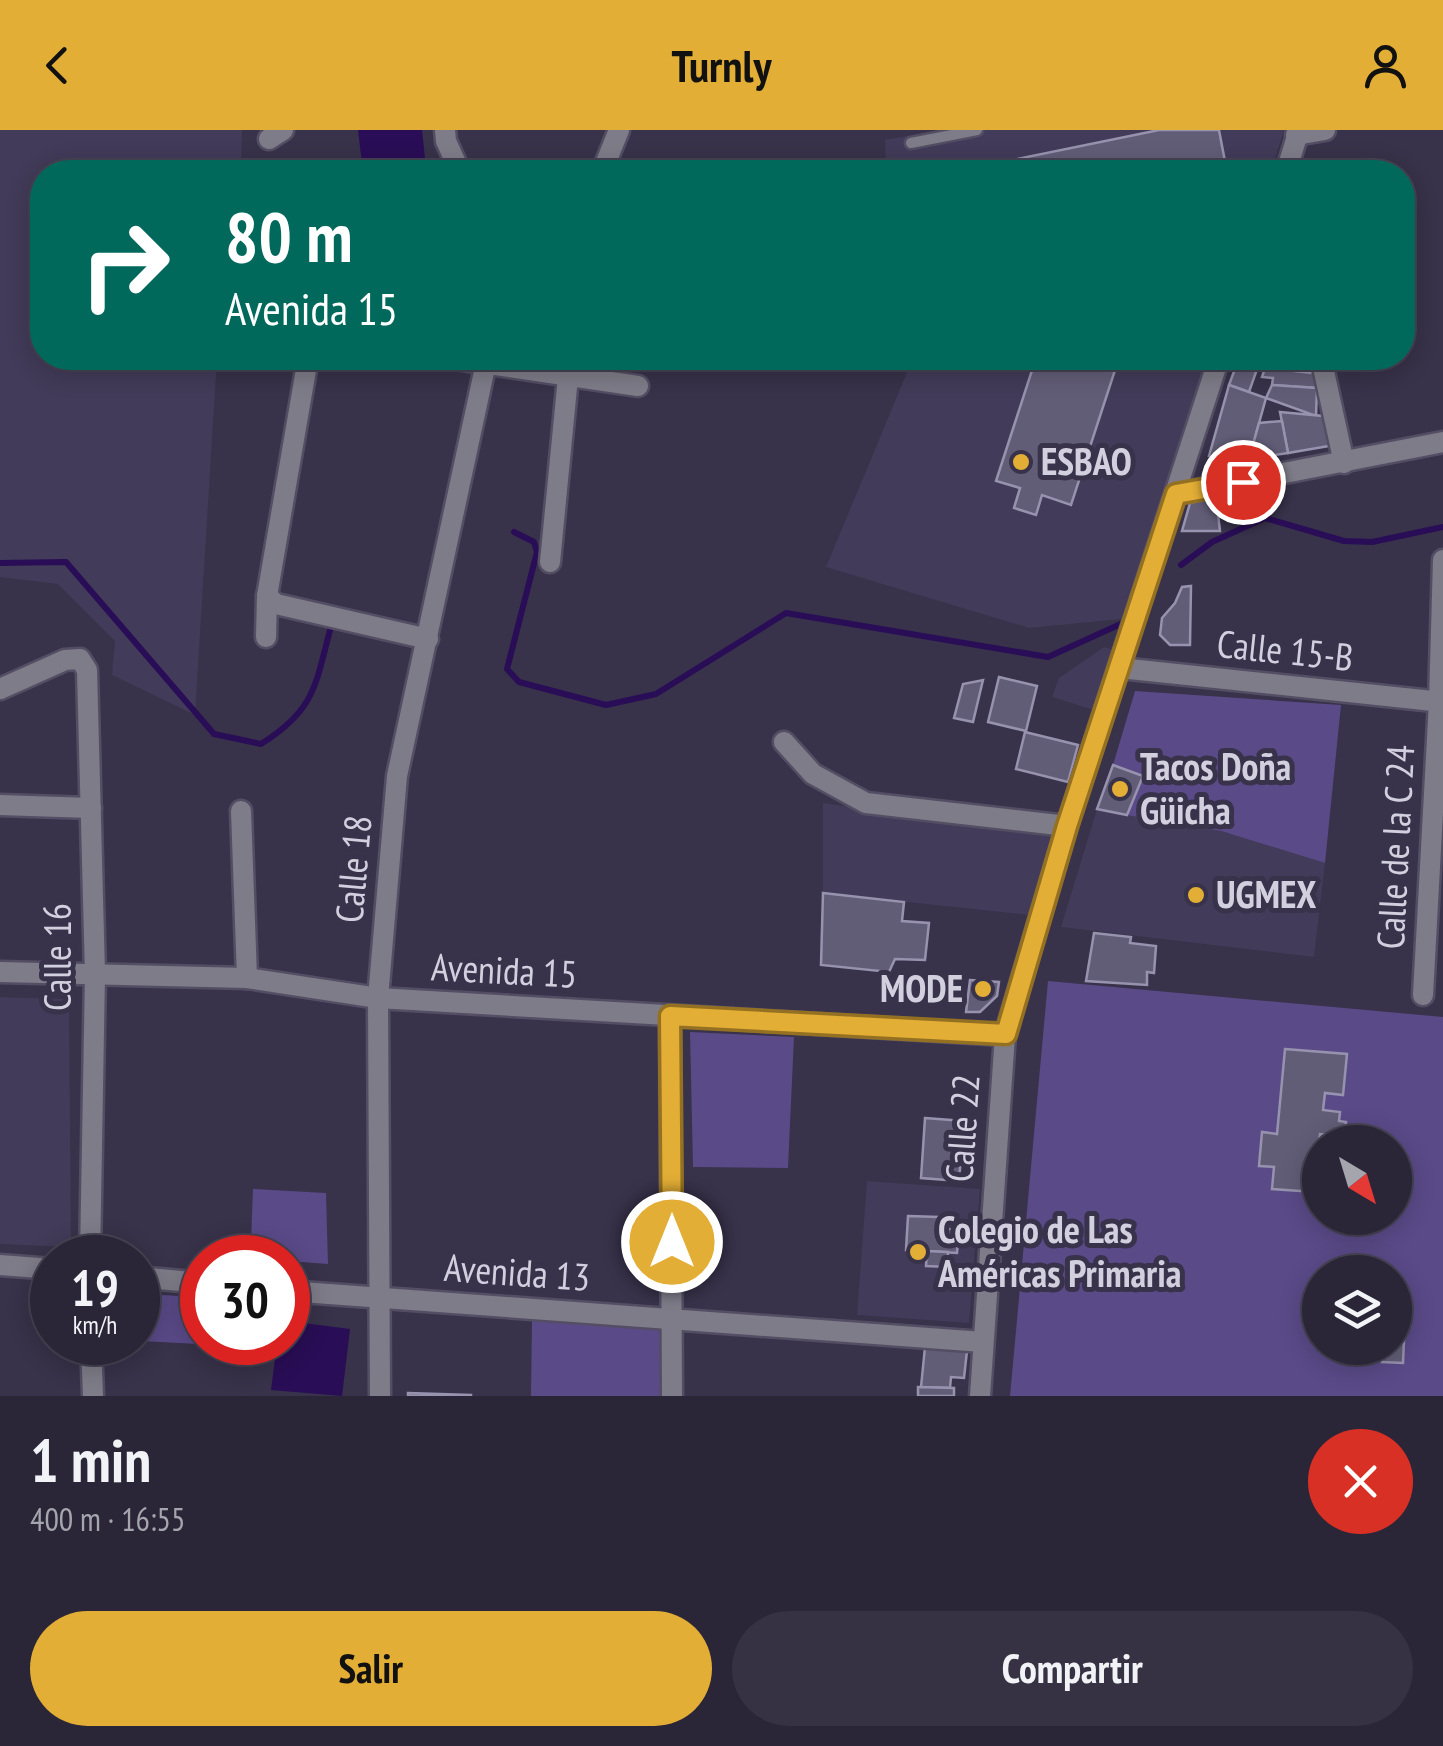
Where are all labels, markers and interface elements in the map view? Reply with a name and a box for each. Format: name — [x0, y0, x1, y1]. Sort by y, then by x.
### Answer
text: Turnly — [672, 36, 771, 94]
icon: back — [30, 38, 85, 93]
icon: person — [1358, 38, 1413, 93]
text: 80 m — [225, 191, 353, 281]
icon: right — [60, 200, 190, 330]
text: Avenida 15 — [225, 279, 398, 337]
place label: ESBAO — [1041, 436, 1132, 485]
pin — [1201, 440, 1286, 525]
marker: ESBAO — [1010, 451, 1032, 473]
icon: arrive — [1216, 455, 1271, 510]
street label: Calle 15-B — [1215, 618, 1356, 681]
place label: Tacos Doña Güicha — [1140, 741, 1291, 834]
street label: Calle de la C 24 — [1365, 744, 1424, 950]
marker: Tacos Doña Güicha — [1109, 778, 1131, 800]
street label: Calle 18 — [323, 813, 382, 925]
place label: UGMEX — [1216, 869, 1316, 918]
marker: UGMEX — [1185, 884, 1207, 906]
street label: Calle 16 — [32, 903, 81, 1011]
street label: Avenida 15 — [430, 941, 578, 998]
place label: MODE — [880, 963, 963, 1012]
marker: MODE — [972, 978, 994, 1000]
street label: Calle 22 — [933, 1072, 990, 1183]
north arrow — [1302, 1125, 1412, 1235]
map controls — [1302, 1125, 1412, 1365]
position arrow — [620, 1190, 724, 1294]
place label: Colegio de Las Américas Primaria — [937, 1204, 1181, 1297]
speed limit sign: 30 — [180, 1235, 310, 1365]
marker: Colegio de Las Américas Primaria — [907, 1241, 929, 1263]
street label: Avenida 13 — [443, 1242, 592, 1301]
text: 19 — [71, 1255, 119, 1320]
button: layers — [1302, 1255, 1412, 1365]
text: km/h — [73, 1309, 117, 1341]
text: 1 min — [30, 1421, 151, 1499]
button: close — [1308, 1429, 1413, 1534]
text: 400 m · 16:55 — [30, 1498, 185, 1540]
button: Salir — [30, 1611, 712, 1726]
button: Compartir — [732, 1611, 1413, 1726]

